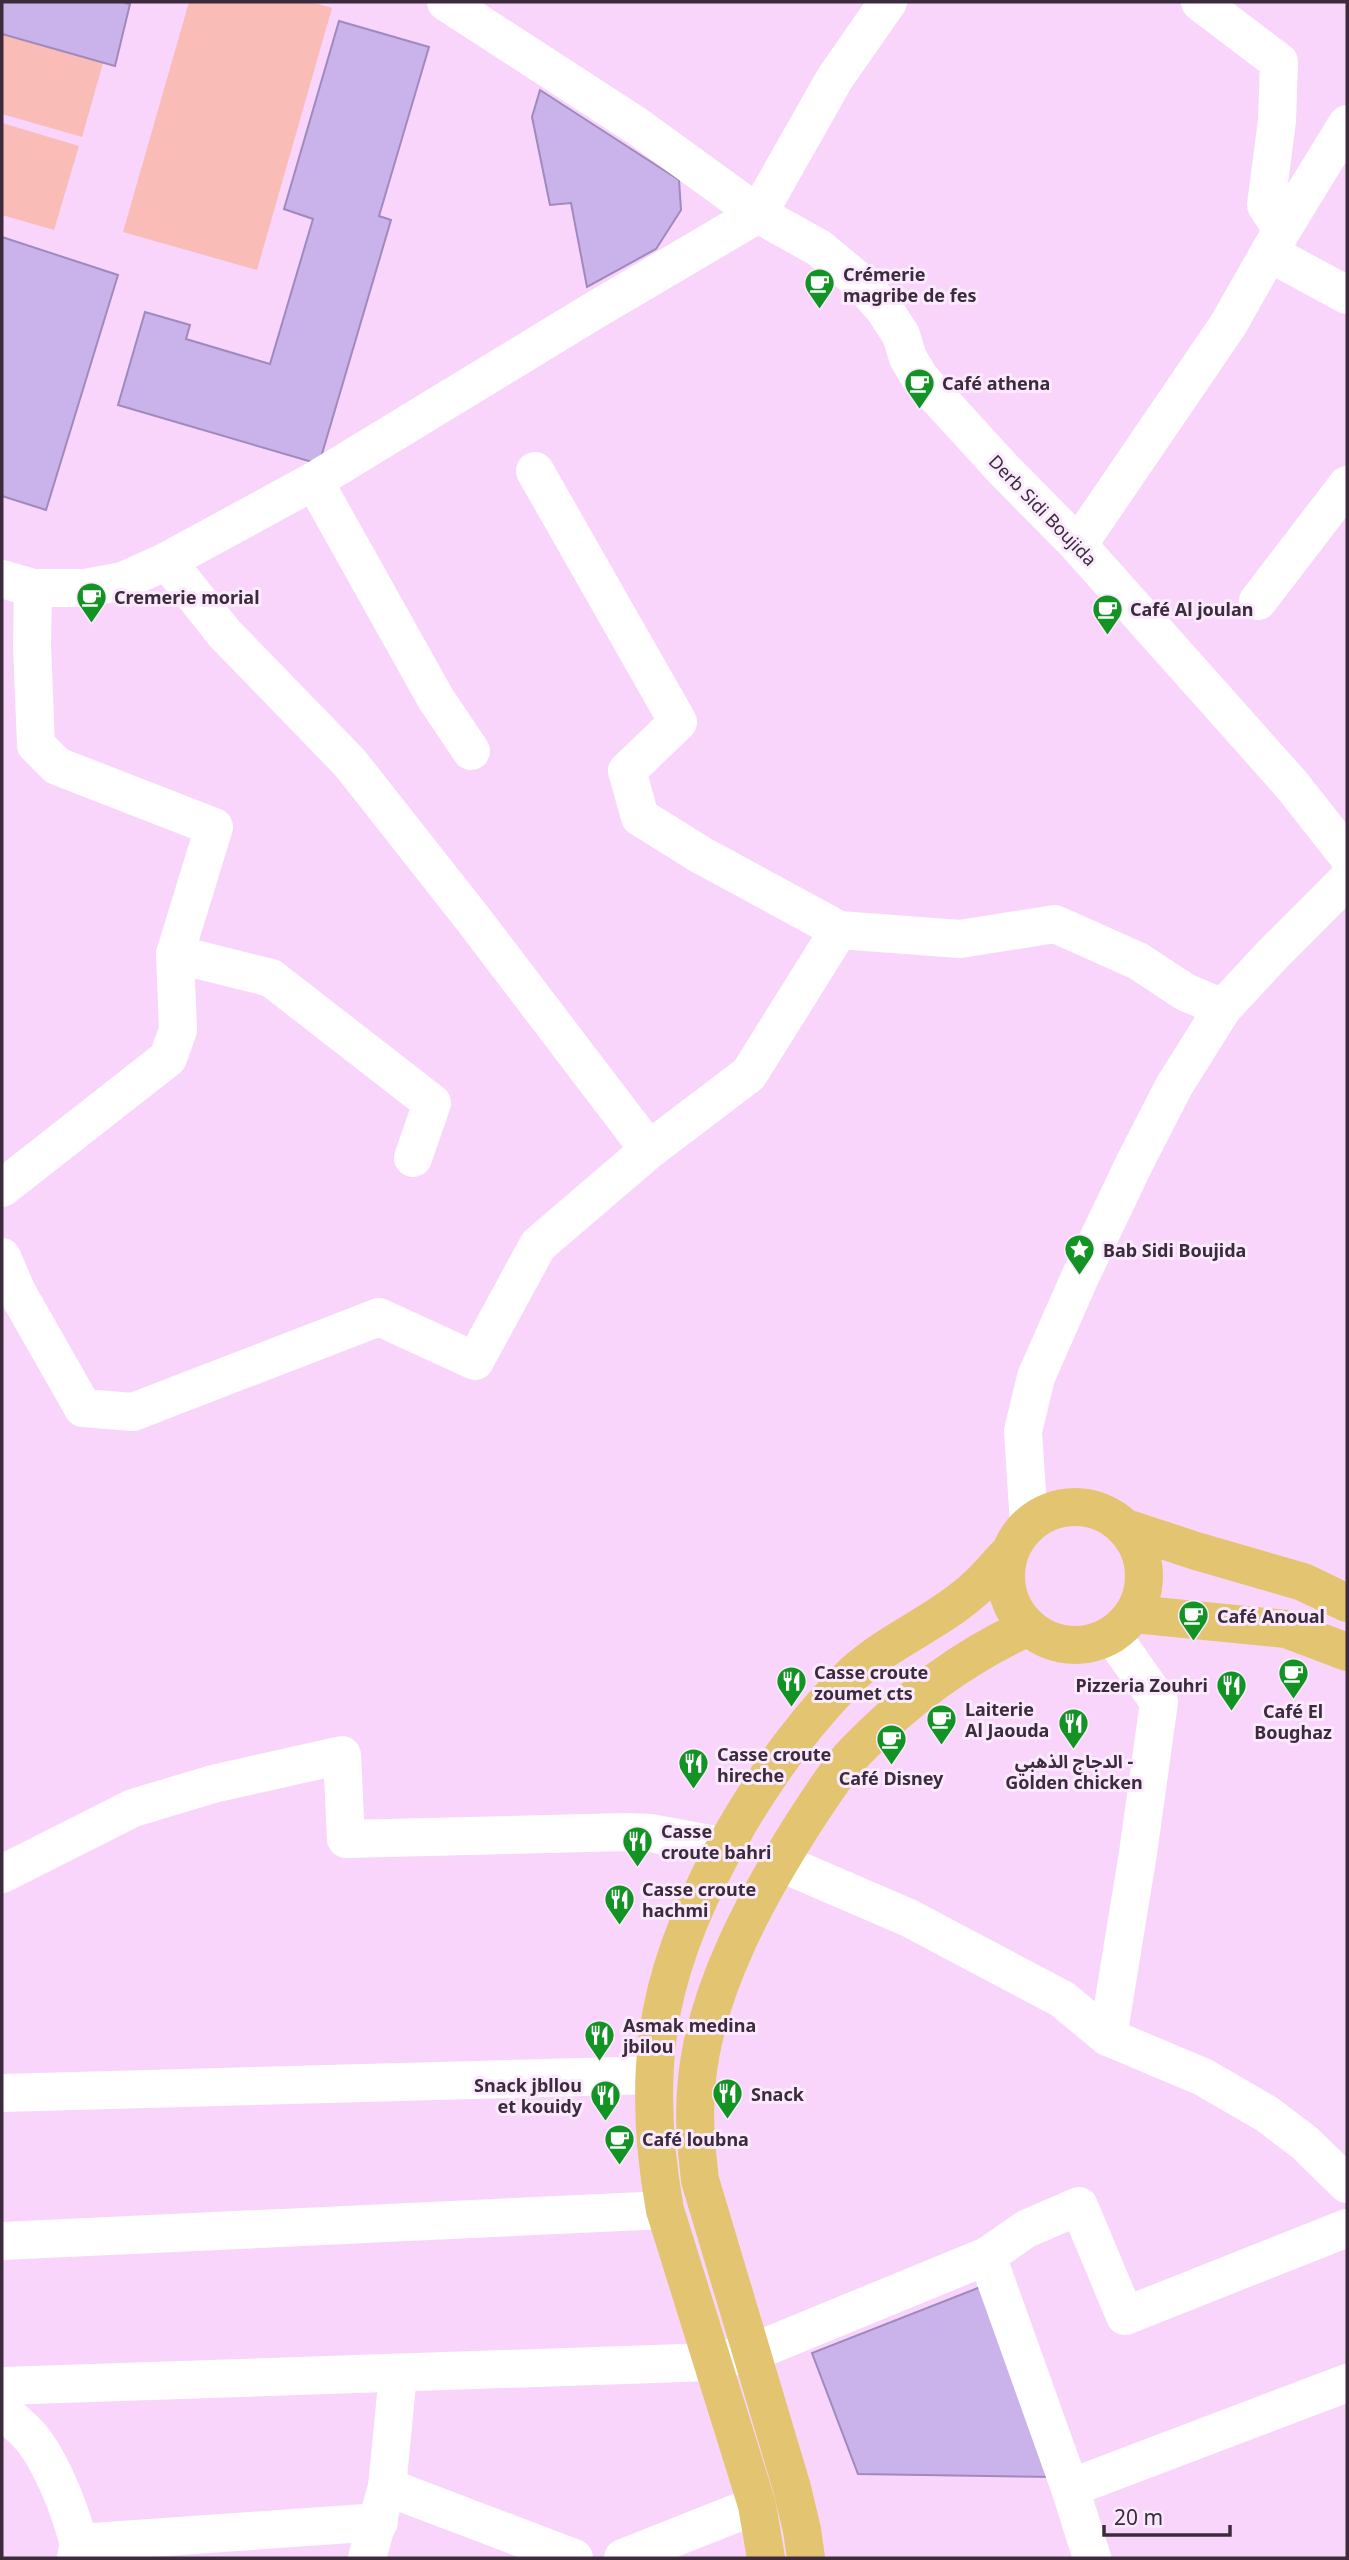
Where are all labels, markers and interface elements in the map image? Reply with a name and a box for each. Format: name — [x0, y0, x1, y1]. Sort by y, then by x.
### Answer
place label: Crémerie magribe de fes — [843, 262, 977, 307]
cafe icon: Crémerie magribe de fes — [803, 267, 837, 311]
cafe icon: Café athena — [902, 366, 936, 410]
place label: Café athena — [942, 371, 1050, 395]
street label: Derb Sidi Boujida — [984, 449, 1102, 571]
cafe icon: Cremerie morial — [74, 580, 108, 624]
place label: Cremerie morial — [114, 585, 260, 609]
cafe icon: Café Al joulan — [1090, 592, 1124, 636]
place label: Café Al joulan — [1130, 597, 1253, 621]
place icon: Bab Sidi Boujida — [1063, 1233, 1097, 1277]
place label: Bab Sidi Boujida — [1103, 1238, 1246, 1262]
cafe icon: Café Anoual — [1177, 1599, 1211, 1643]
place label: Café Anoual — [1217, 1604, 1325, 1628]
cafe icon: Café El Boughaz — [1276, 1656, 1310, 1700]
place label: Casse croute zoumet cts — [814, 1660, 928, 1705]
restaurant icon: Casse croute zoumet cts — [774, 1665, 808, 1709]
restaurant icon: Pizzeria Zouhri — [1214, 1668, 1248, 1712]
place label: Pizzeria Zouhri — [1076, 1673, 1208, 1697]
place label: Laiterie Al Jaouda — [965, 1697, 1049, 1742]
place label: Café El Boughaz — [1254, 1699, 1332, 1744]
cafe icon: Laiterie Al Jaouda — [925, 1702, 959, 1746]
restaurant icon: الدجاج الذهبي - Golden chicken — [1057, 1706, 1091, 1750]
cafe icon: Café Disney — [874, 1723, 908, 1767]
place label: Casse croute hireche — [717, 1742, 831, 1787]
restaurant icon: Casse croute hireche — [677, 1747, 711, 1791]
place label: الدجاج الذهبي - Golden chicken — [1005, 1749, 1143, 1794]
place label: Café Disney — [839, 1766, 944, 1790]
place label: Casse croute bahri — [661, 1819, 771, 1864]
restaurant icon: Casse croute bahri — [621, 1824, 655, 1868]
place label: Casse croute hachmi — [642, 1877, 756, 1922]
restaurant icon: Casse croute hachmi — [602, 1882, 636, 1926]
place label: Asmak medina jbilou — [622, 2013, 756, 2058]
restaurant icon: Asmak medina jbilou — [583, 2018, 617, 2062]
place label: Snack jbllou et kouidy — [474, 2073, 583, 2118]
restaurant icon: Snack — [711, 2077, 745, 2121]
restaurant icon: Snack jbllou et kouidy — [588, 2078, 622, 2122]
place label: Snack — [751, 2082, 805, 2106]
cafe icon: Café loubna — [602, 2122, 636, 2166]
place label: Café loubna — [642, 2127, 749, 2151]
scale bar — [1104, 2494, 1230, 2538]
text: 20 m — [1114, 2503, 1163, 2531]

